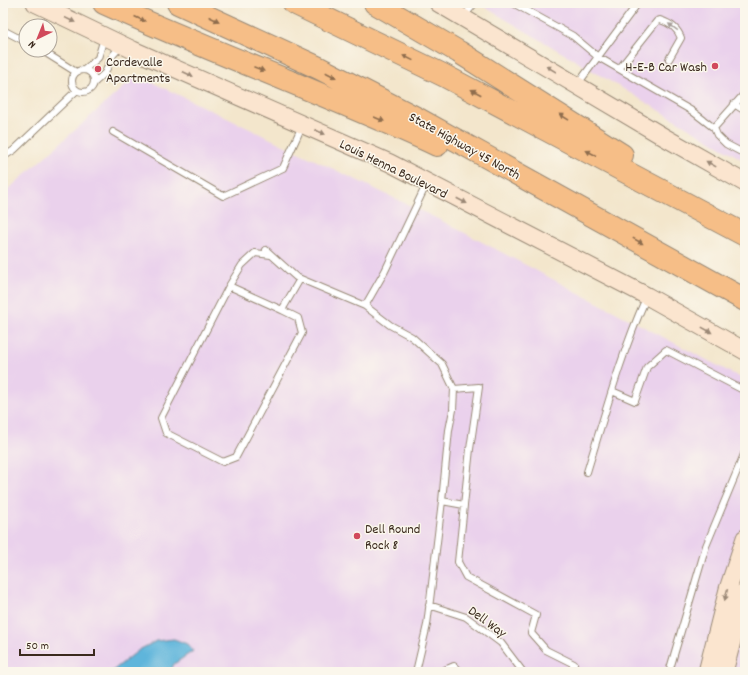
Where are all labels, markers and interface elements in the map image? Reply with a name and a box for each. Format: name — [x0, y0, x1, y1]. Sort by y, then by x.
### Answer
one-way arrow — [134, 16, 145, 22]
one-way arrow — [208, 16, 219, 22]
one-way arrow — [65, 17, 76, 23]
north arrow — [18, 18, 58, 58]
one-way arrow — [667, 23, 678, 31]
text: N — [25, 36, 40, 52]
place label: Cordevalle Apartments — [106, 53, 170, 89]
one-way arrow — [402, 55, 414, 61]
place label: H-E-B Car Wash — [625, 58, 707, 78]
marker: H-E-B Car Wash — [710, 61, 720, 71]
marker: Cordevalle Apartments — [93, 64, 103, 74]
one-way arrow — [546, 65, 556, 73]
one-way arrow — [254, 67, 266, 73]
one-way arrow — [183, 71, 194, 77]
one-way arrow — [326, 71, 337, 78]
one-way arrow — [470, 89, 482, 96]
street label: State Highway 45 North — [405, 108, 523, 186]
one-way arrow — [558, 113, 569, 121]
one-way arrow — [374, 116, 385, 122]
one-way arrow — [315, 129, 326, 135]
street label: Louis Henna Boulevard — [336, 135, 451, 205]
one-way arrow — [585, 150, 597, 156]
one-way arrow — [705, 160, 717, 167]
one-way arrow — [456, 198, 468, 204]
one-way arrow — [633, 237, 644, 244]
one-way arrow — [701, 326, 713, 333]
place label: Dell Round Rock 8 — [365, 520, 420, 556]
marker: Dell Round Rock 8 — [352, 531, 362, 541]
one-way arrow — [723, 589, 729, 601]
street label: Dell Way — [463, 602, 511, 644]
scale bar — [20, 631, 94, 657]
text: 50 m — [26, 638, 49, 655]

